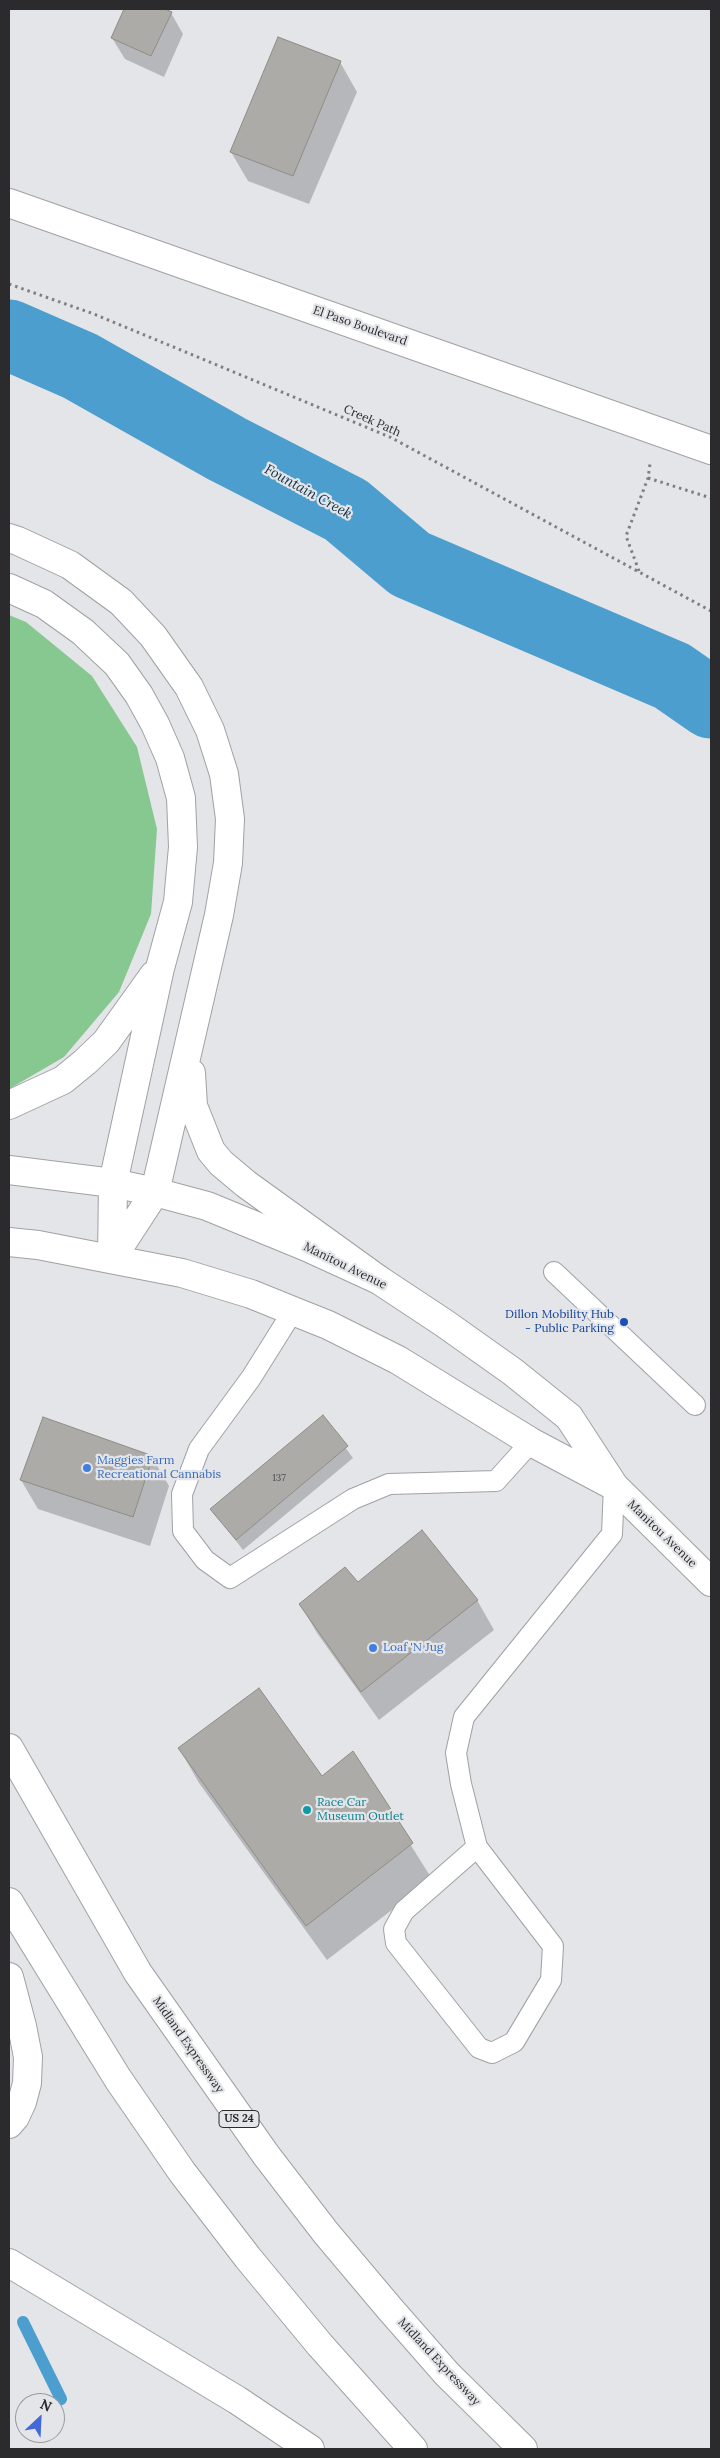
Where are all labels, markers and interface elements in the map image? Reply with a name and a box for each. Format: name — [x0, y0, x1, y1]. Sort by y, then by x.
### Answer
street label: El Paso Boulevard — [311, 303, 409, 349]
street label: Creek Path — [341, 402, 403, 440]
water label: Fountain Creek — [261, 461, 355, 523]
street label: Manitou Avenue — [301, 1240, 389, 1292]
place label: Dillon Mobility Hub - Public Parking — [505, 1308, 614, 1336]
marker: Dillon Mobility Hub - Public Parking — [618, 1316, 630, 1328]
place label: Maggies Farm Recreational Cannabis — [97, 1454, 221, 1482]
marker: Maggies Farm Recreational Cannabis — [81, 1462, 93, 1474]
house number: 137 — [272, 1472, 286, 1484]
street label: Manitou Avenue — [624, 1497, 700, 1571]
place label: Loaf 'N Jug — [383, 1641, 443, 1655]
marker: Loaf 'N Jug — [367, 1642, 379, 1654]
place label: Race Car Museum Outlet — [317, 1796, 404, 1824]
marker: Race Car Museum Outlet — [301, 1804, 313, 1816]
street label: Midland Expressway — [149, 1994, 227, 2096]
road number: US 24 — [219, 2110, 259, 2128]
street label: Midland Expressway — [395, 2315, 483, 2409]
north arrow — [15, 2393, 65, 2443]
text: N — [37, 2395, 55, 2416]

